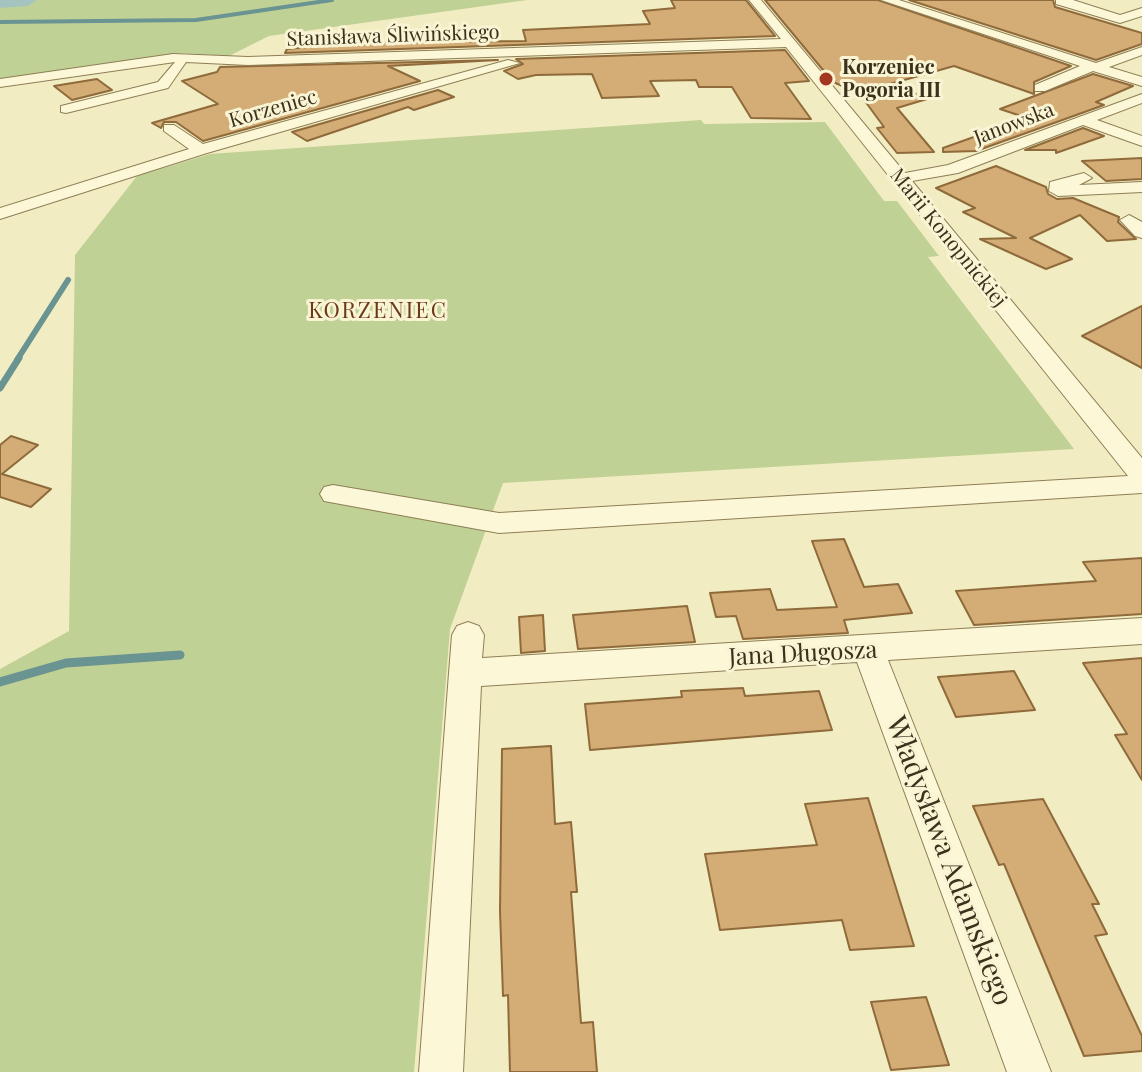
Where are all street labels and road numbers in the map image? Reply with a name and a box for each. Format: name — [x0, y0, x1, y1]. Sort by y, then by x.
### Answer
street label: Stanisława Śliwińskiego — [286, 20, 500, 52]
street label: Korzeniec — [226, 85, 320, 133]
street label: Janowska — [971, 98, 1057, 150]
street label: Marii Konopnickiej — [885, 164, 1011, 312]
street label: Jana Długosza — [728, 636, 878, 672]
street label: Władysława Adamskiego — [878, 712, 1020, 1010]

